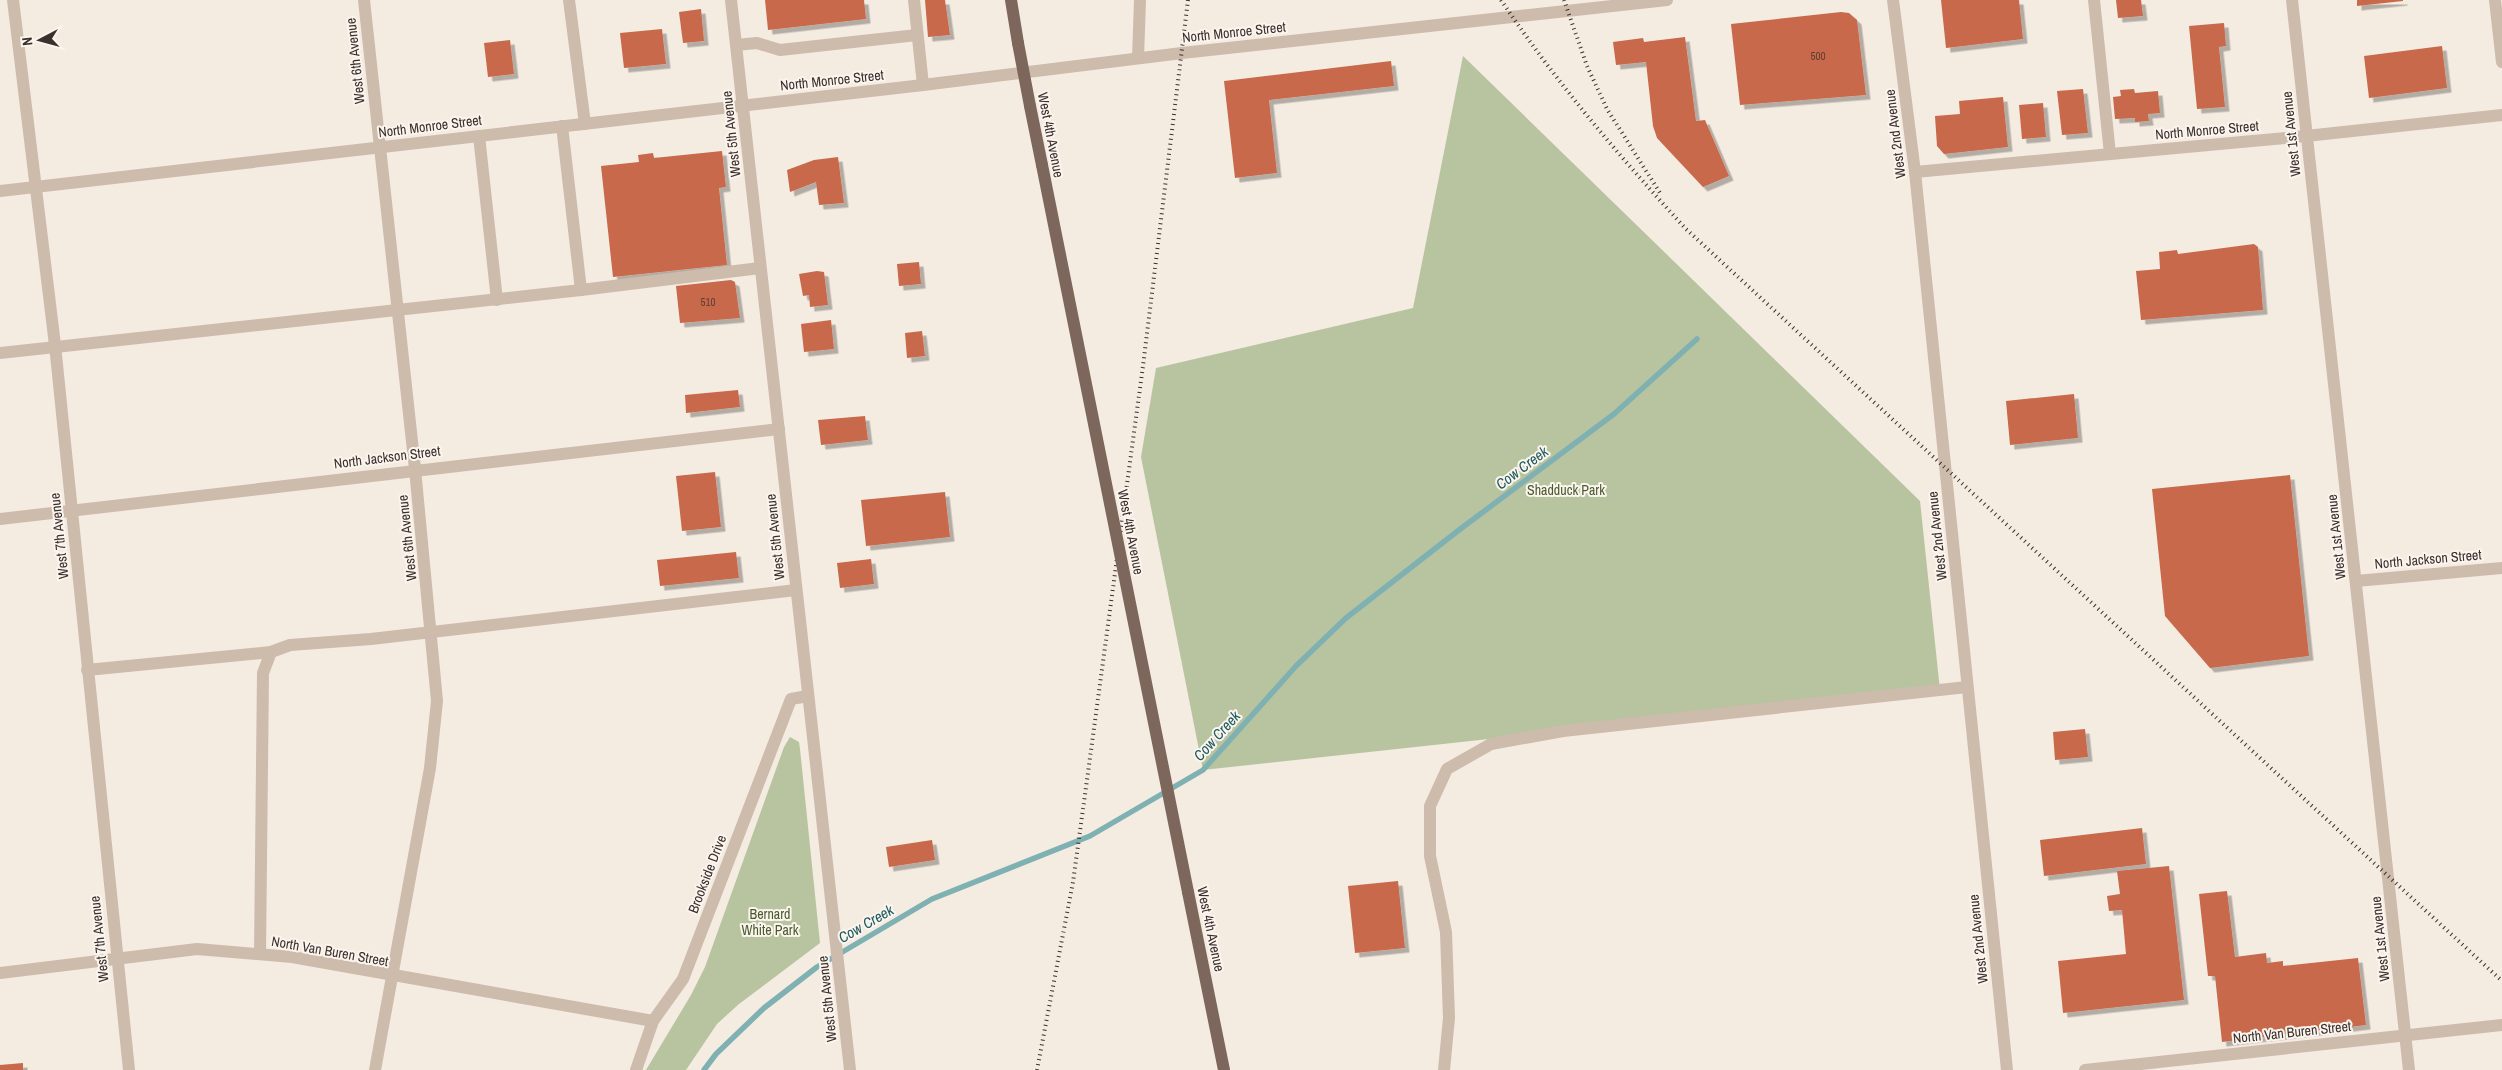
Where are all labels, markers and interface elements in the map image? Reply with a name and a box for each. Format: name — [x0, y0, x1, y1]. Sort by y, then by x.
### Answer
north arrow — [15, 15, 65, 65]
street label: West 6th Avenue — [342, 17, 368, 105]
street label: North Monroe Street — [1181, 18, 1287, 46]
text: N — [18, 36, 36, 46]
house number: 500 — [1810, 49, 1826, 63]
street label: North Monroe Street — [779, 66, 885, 94]
street label: West 2nd Avenue — [1881, 88, 1909, 180]
street label: West 5th Avenue — [718, 90, 744, 178]
street label: West 1st Avenue — [2278, 90, 2304, 178]
street label: West 4th Avenue — [1034, 91, 1068, 179]
street label: North Monroe Street — [377, 111, 483, 141]
street label: North Monroe Street — [2154, 117, 2260, 143]
house number: 510 — [700, 295, 716, 309]
water label: Cow Creek — [1491, 440, 1553, 494]
street label: North Jackson Street — [333, 442, 441, 472]
park label: Shadduck Park — [1527, 481, 1605, 499]
street label: West 4th Avenue — [1114, 488, 1148, 576]
street label: West 2nd Avenue — [1923, 491, 1951, 581]
street label: West 7th Avenue — [46, 492, 72, 580]
street label: West 5th Avenue — [762, 493, 788, 581]
street label: West 1st Avenue — [2323, 493, 2349, 581]
street label: West 6th Avenue — [394, 494, 420, 582]
street label: North Jackson Street — [2374, 545, 2482, 573]
water label: Cow Creek — [1188, 705, 1245, 765]
street label: Brookside Drive — [684, 832, 730, 916]
street label: West 4th Avenue — [1193, 885, 1229, 973]
street label: West 2nd Avenue — [1964, 894, 1992, 984]
street label: West 7th Avenue — [86, 895, 112, 983]
street label: West 1st Avenue — [2367, 895, 2393, 983]
water label: Cow Creek — [834, 899, 898, 948]
park label: Bernard White Park — [742, 905, 799, 939]
street label: North Van Buren Street — [270, 932, 390, 970]
street label: West 5th Avenue — [814, 955, 840, 1043]
street label: North Van Buren Street — [2232, 1017, 2352, 1047]

